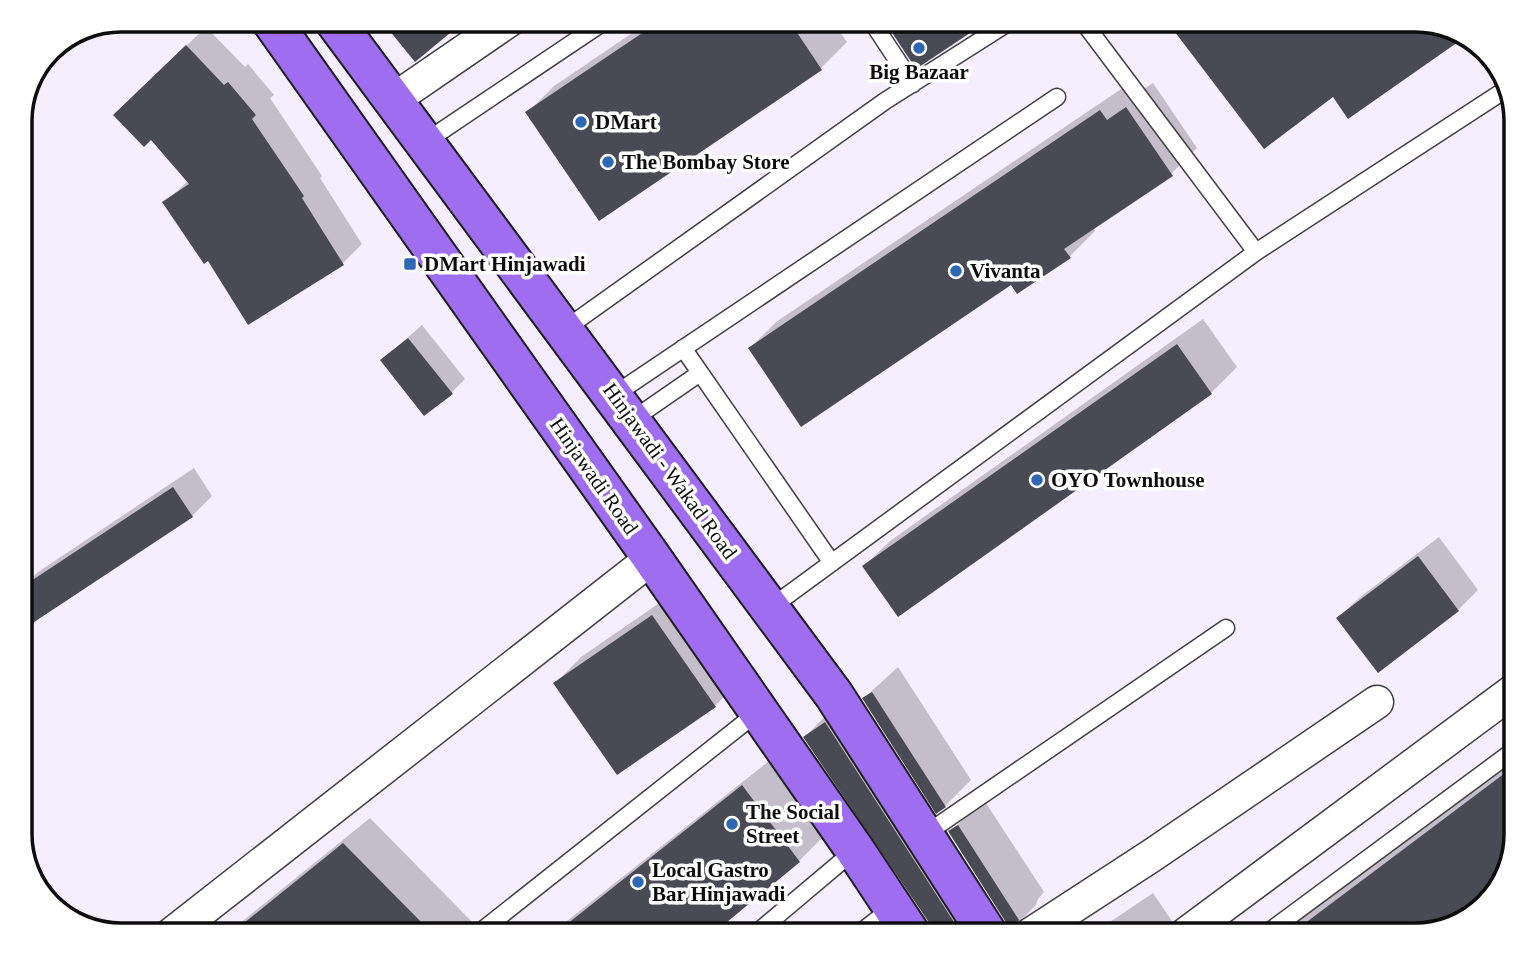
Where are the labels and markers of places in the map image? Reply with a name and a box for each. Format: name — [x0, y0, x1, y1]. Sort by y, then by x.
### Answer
marker: Big Bazaar — [911, 40, 927, 56]
place label: Big Bazaar — [869, 60, 969, 84]
place label: DMart — [595, 110, 657, 134]
marker: DMart — [573, 114, 589, 130]
place label: The Bombay Store — [622, 150, 790, 174]
marker: The Bombay Store — [600, 154, 616, 170]
place label: DMart Hinjawadi — [424, 252, 586, 276]
marker: DMart Hinjawadi — [402, 256, 418, 272]
place label: Vivanta — [970, 259, 1041, 283]
marker: Vivanta — [948, 263, 964, 279]
place label: OYO Townhouse — [1051, 468, 1204, 492]
marker: OYO Townhouse — [1029, 472, 1045, 488]
place label: The Social Street — [746, 800, 840, 848]
marker: The Social Street — [724, 816, 740, 832]
place label: Local Gastro Bar Hinjawadi — [652, 858, 785, 906]
marker: Local Gastro Bar Hinjawadi — [630, 874, 646, 890]

